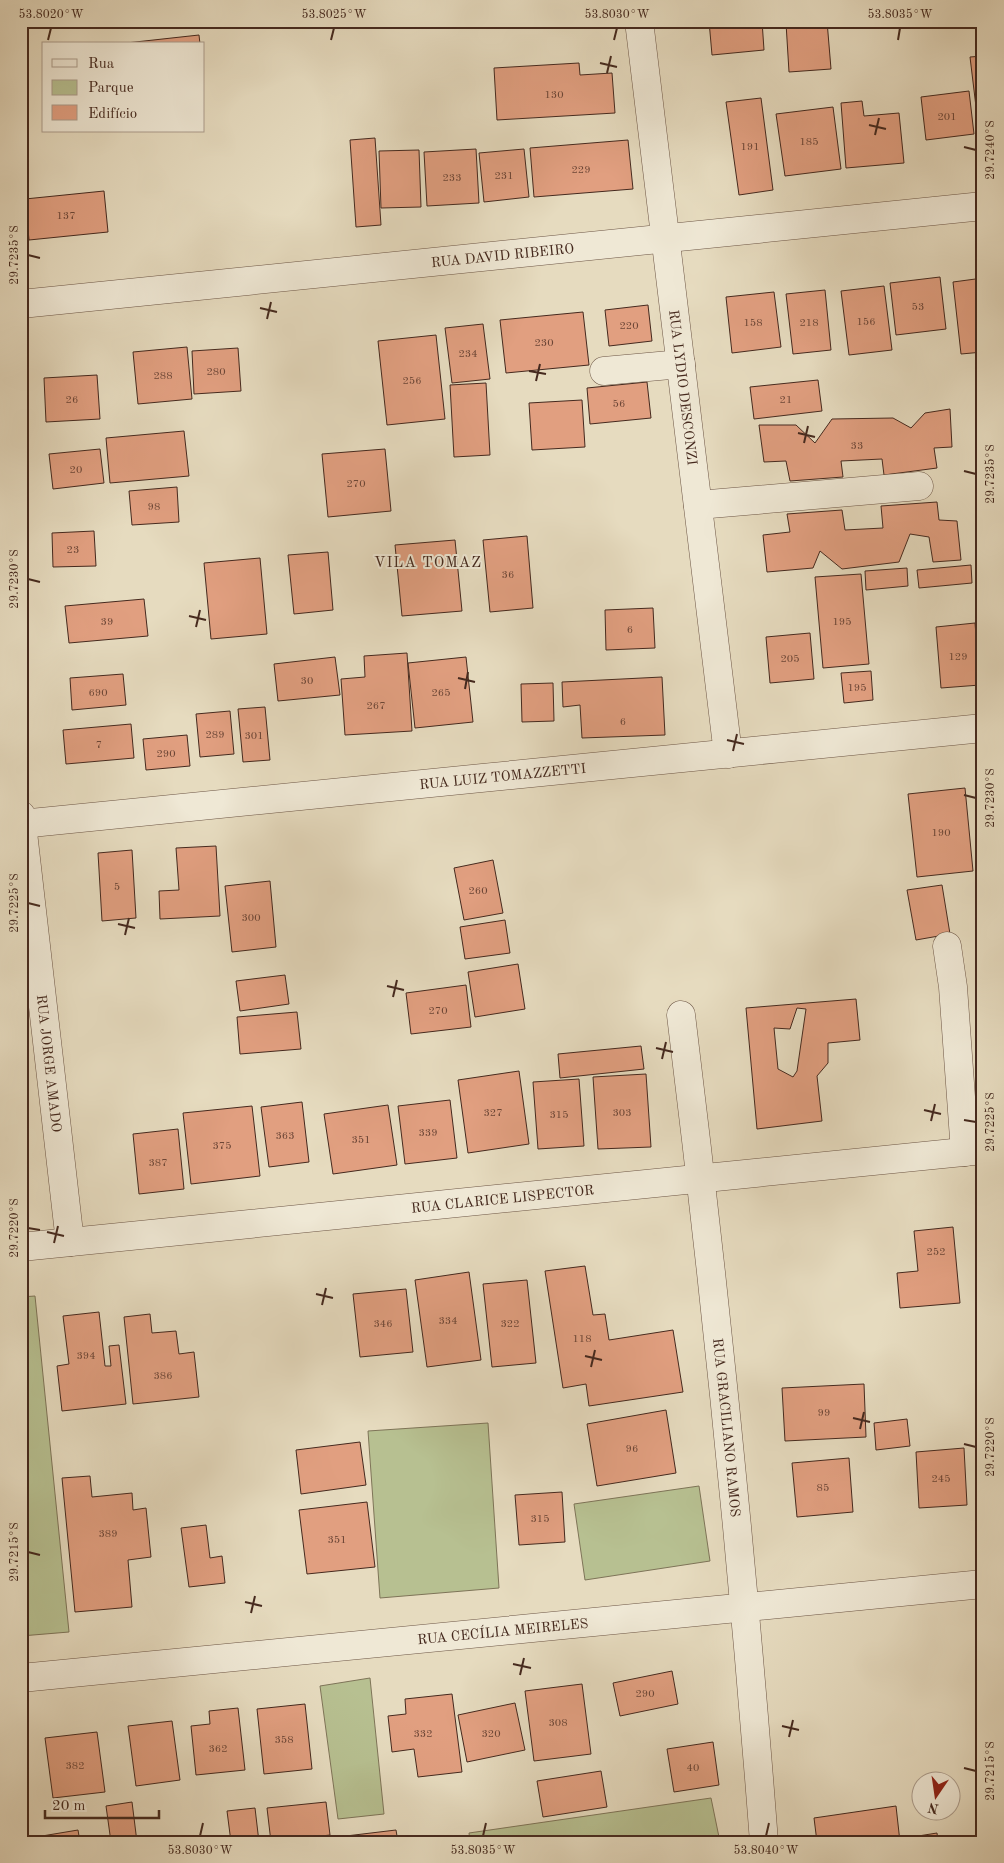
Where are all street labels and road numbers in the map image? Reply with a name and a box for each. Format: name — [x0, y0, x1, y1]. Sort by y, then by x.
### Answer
street label: RUA DAVID RIBEIRO — [430, 242, 575, 270]
street label: RUA LYDIO DESCONZI — [666, 309, 699, 466]
street label: RUA LUIZ TOMAZZETTI — [419, 762, 587, 792]
street label: RUA JORGE AMADO — [34, 994, 63, 1133]
street label: RUA CLARICE LISPECTOR — [411, 1183, 595, 1216]
street label: RUA GRACILIANO RAMOS — [710, 1337, 742, 1518]
street label: RUA CECÍLIA MEIRELES — [417, 1617, 589, 1647]

